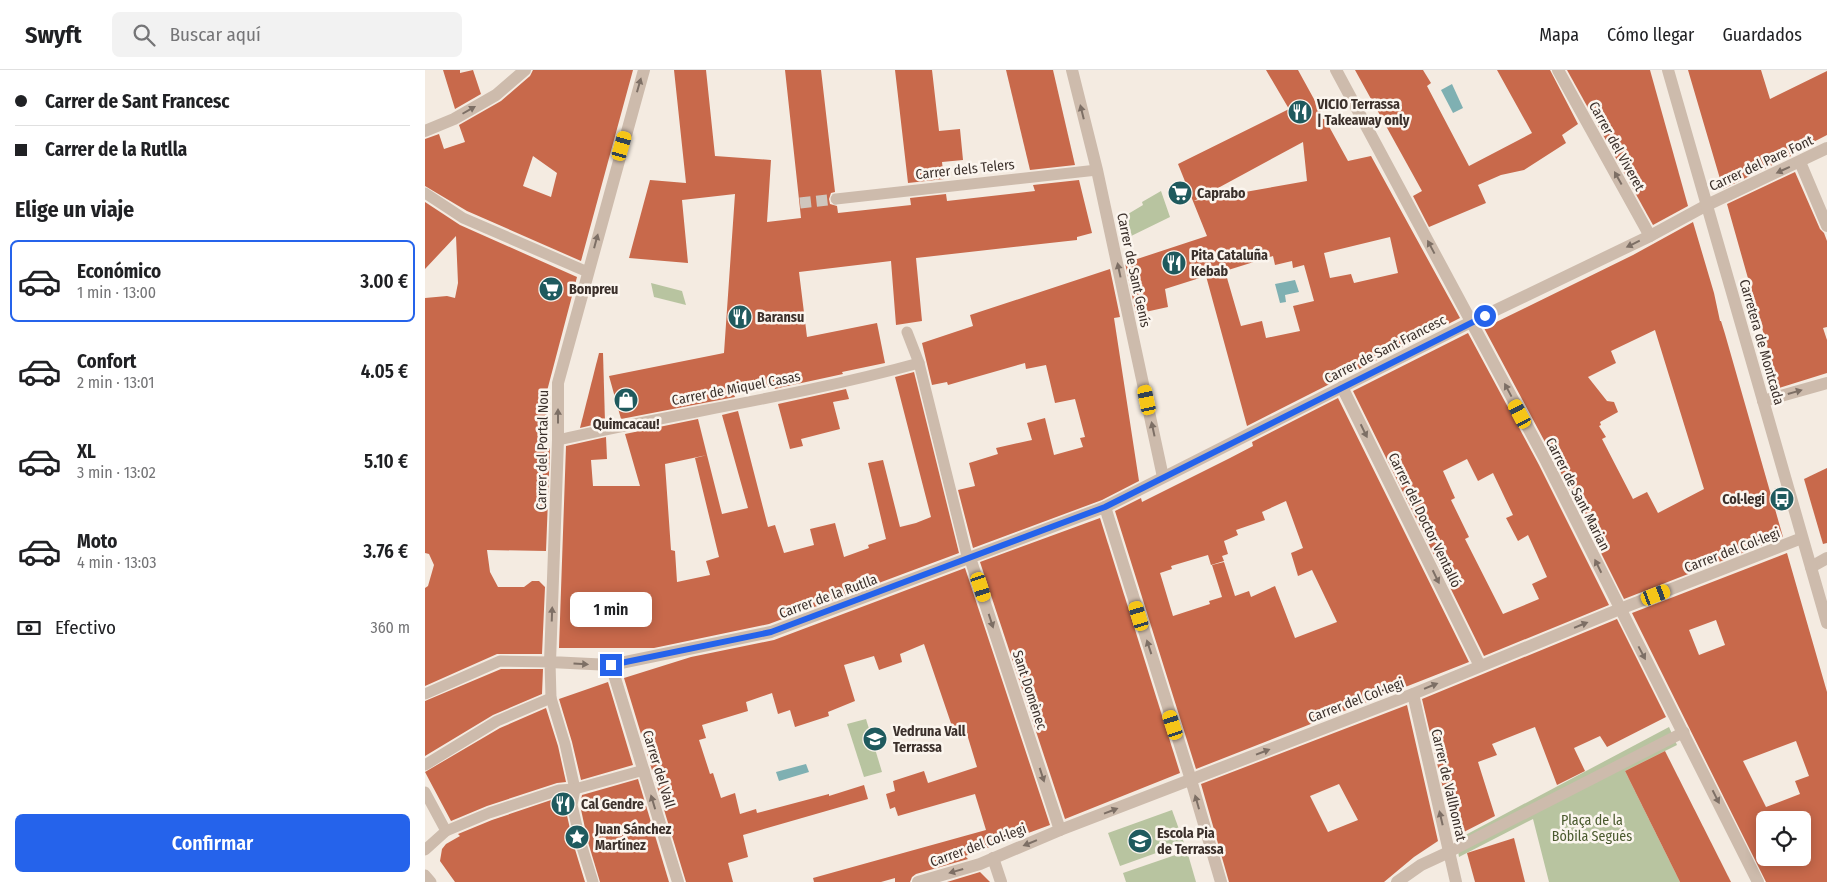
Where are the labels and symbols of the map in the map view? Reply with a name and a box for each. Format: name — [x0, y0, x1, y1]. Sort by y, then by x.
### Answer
one-way arrow — [636, 77, 644, 92]
place label: VICIO Terrassa | Takeaway only — [1316, 96, 1410, 129]
restaurant icon: VICIO Terrassa | Takeaway only — [1287, 99, 1313, 125]
street label: Carrer del Viveret — [1585, 99, 1648, 194]
one-way arrow — [1078, 105, 1086, 120]
one-way arrow — [463, 106, 476, 115]
car — [610, 130, 633, 162]
street label: Carrer del Pare Font — [1706, 132, 1816, 195]
street label: Carrer dels Telers — [915, 156, 1015, 183]
one-way arrow — [1776, 166, 1790, 174]
one-way arrow — [1613, 171, 1622, 184]
supermarket icon: Caprabo — [1167, 180, 1193, 206]
place label: Caprabo — [1197, 185, 1246, 202]
street label: Carrer de Sant Genís — [1113, 211, 1154, 329]
one-way arrow — [592, 234, 600, 249]
one-way arrow — [1427, 240, 1435, 254]
one-way arrow — [1626, 240, 1640, 248]
place label: Pita Cataluña Kebab — [1191, 247, 1268, 280]
restaurant icon: Pita Cataluña Kebab — [1161, 250, 1187, 276]
one-way arrow — [1115, 263, 1123, 278]
supermarket icon: Bonpreu — [538, 276, 564, 302]
street label: Carretera de Montcada — [1735, 277, 1788, 407]
place label: Bonpreu — [569, 281, 618, 298]
restaurant icon: Baransu — [727, 304, 753, 330]
route start — [1474, 305, 1496, 327]
place label: Baransu — [757, 309, 804, 326]
street label: Carrer de Sant Francesc — [1322, 311, 1449, 387]
street label: Carrer de Miquel Casas — [670, 368, 802, 409]
one-way arrow — [1504, 383, 1512, 397]
car — [1136, 384, 1157, 416]
shop icon: Quimcacau! — [613, 387, 639, 413]
one-way arrow — [1788, 388, 1803, 396]
street label: Carrer del Portal Nou — [533, 390, 552, 510]
car — [1506, 397, 1533, 431]
one-way arrow — [554, 408, 562, 424]
place label: Quimcacau! — [593, 416, 659, 433]
one-way arrow — [1149, 422, 1157, 437]
one-way arrow — [1360, 424, 1368, 438]
street label: Carrer de Sant Marian — [1542, 435, 1613, 554]
street label: Carrer del Doctor Ventalló — [1384, 450, 1465, 590]
bus stop icon: Col·legi — [1769, 486, 1795, 512]
place label: Col·legi — [1722, 491, 1765, 508]
street label: Carrer del Col·legi — [1682, 524, 1782, 577]
one-way arrow — [1594, 559, 1602, 573]
one-way arrow — [1432, 569, 1440, 584]
car — [969, 570, 992, 604]
street label: Carrer de la Rutlla — [777, 571, 880, 622]
car — [1639, 583, 1672, 607]
callout: 1 min — [570, 592, 652, 628]
car — [1127, 599, 1150, 633]
one-way arrow — [549, 605, 557, 621]
one-way arrow — [988, 614, 996, 629]
one-way arrow — [1574, 621, 1589, 629]
one-way arrow — [1144, 639, 1152, 654]
one-way arrow — [1638, 645, 1646, 660]
street label: Sant Domènec — [1009, 648, 1050, 732]
route end — [600, 654, 622, 676]
one-way arrow — [573, 660, 589, 668]
street label: Carrer del Col·legi — [1306, 674, 1406, 727]
one-way arrow — [1423, 682, 1438, 690]
car — [1161, 708, 1184, 742]
place label: Vedruna Vall Terrassa — [892, 723, 966, 756]
school or university icon: Vedruna Vall Terrassa — [862, 726, 888, 752]
street label: Carrer de Vallhonrat — [1427, 727, 1470, 843]
street label: Carrer del Vall — [639, 728, 678, 810]
one-way arrow — [1256, 748, 1271, 756]
one-way arrow — [1039, 768, 1046, 783]
one-way arrow — [1712, 790, 1720, 805]
restaurant icon: Cal Gendre — [550, 791, 576, 817]
one-way arrow — [649, 794, 657, 809]
one-way arrow — [1193, 794, 1201, 809]
place label: Cal Gendre — [581, 796, 644, 813]
one-way arrow — [1104, 806, 1119, 814]
one-way arrow — [1437, 810, 1445, 825]
park label: Plaça de la Bòbila Segués — [1552, 812, 1632, 845]
street label: Carrer del Col·legi — [928, 820, 1029, 871]
place label: Juan Sánchez Martínez — [594, 821, 672, 854]
place icon: Juan Sánchez Martínez — [564, 824, 590, 850]
place label: Escola Pia de Terrassa — [1157, 825, 1224, 858]
school or university icon: Escola Pia de Terrassa — [1127, 828, 1153, 854]
one-way arrow — [1022, 840, 1037, 848]
one-way arrow — [948, 867, 963, 875]

